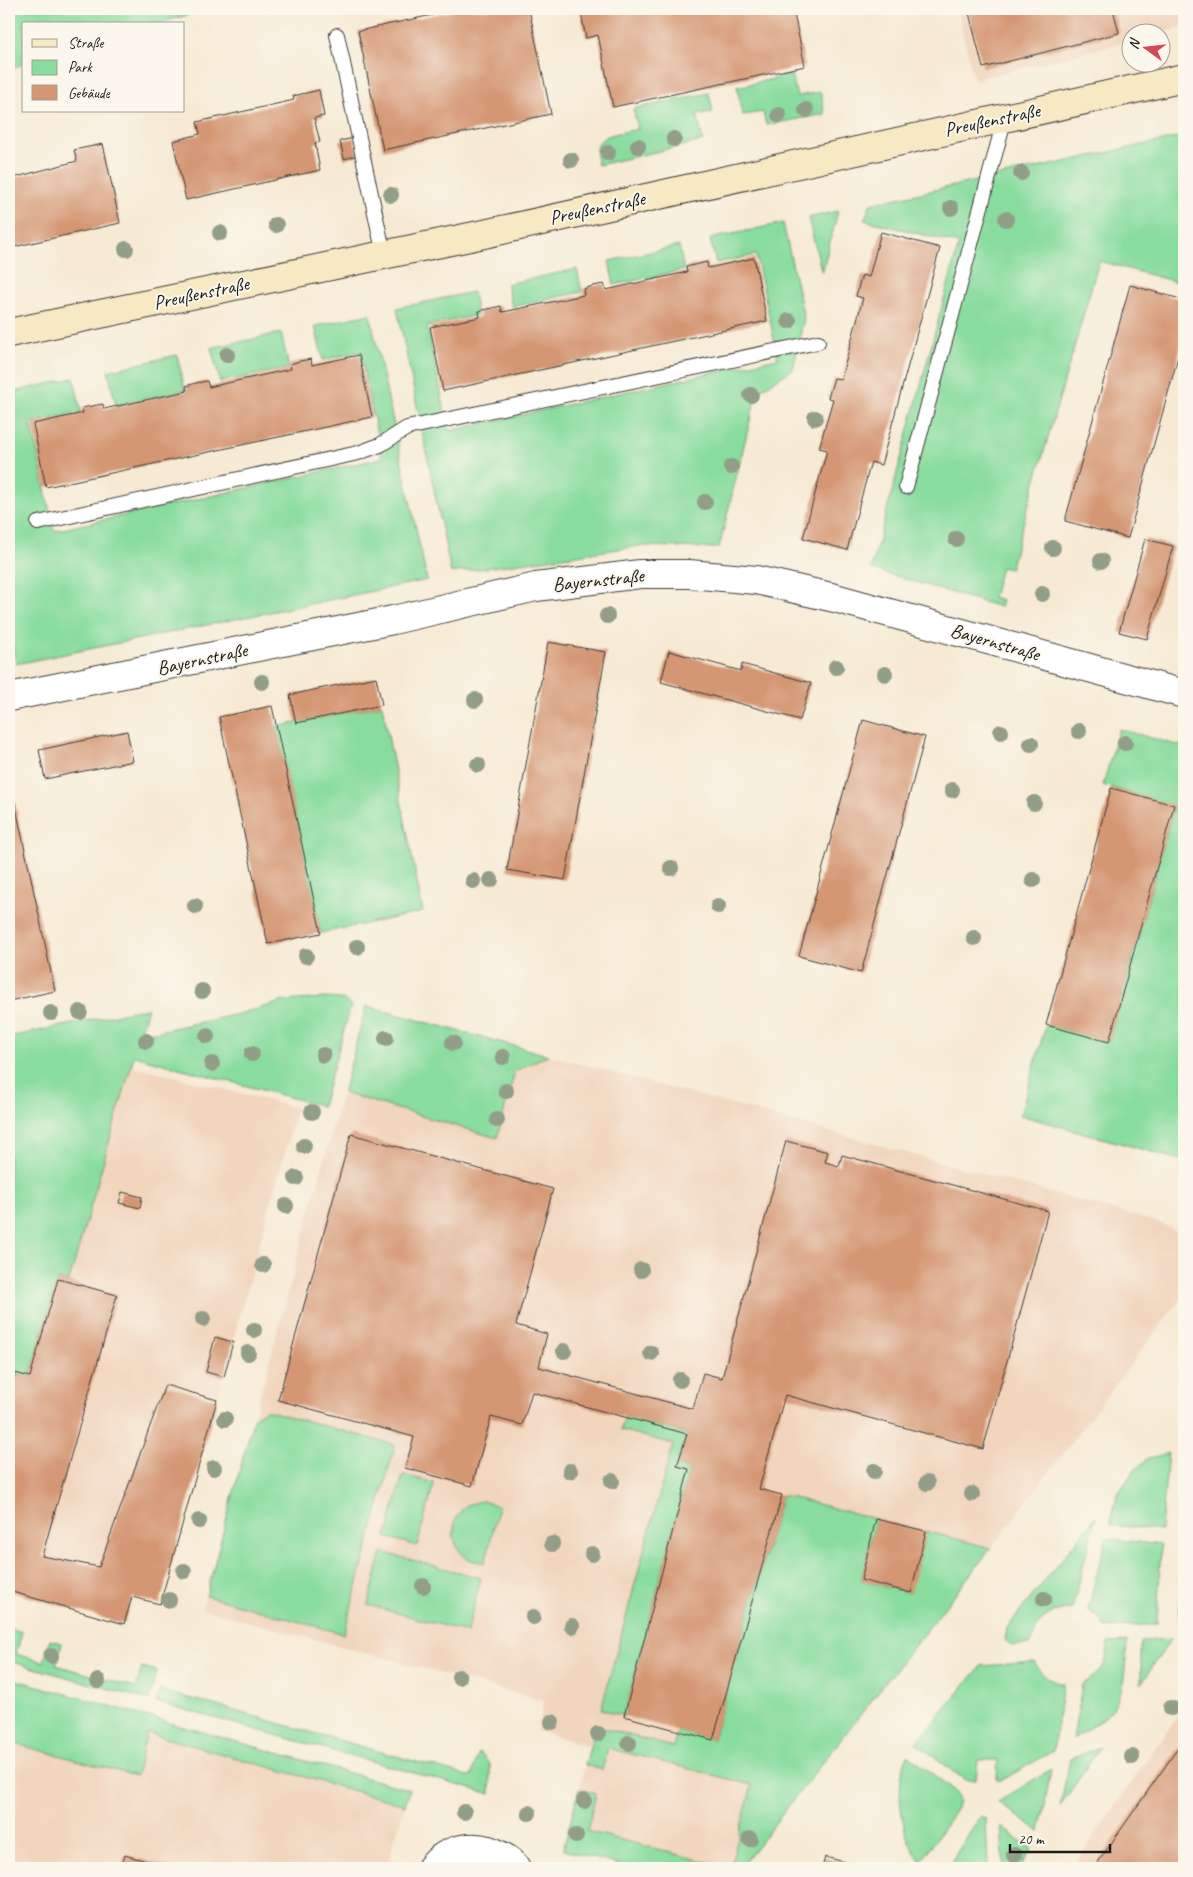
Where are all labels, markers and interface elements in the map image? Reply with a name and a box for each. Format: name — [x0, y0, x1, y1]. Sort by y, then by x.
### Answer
legend — [22, 22, 185, 112]
north arrow — [1120, 22, 1170, 72]
text: Straße — [68, 34, 104, 53]
text: N — [1125, 36, 1144, 51]
text: Park — [68, 58, 93, 77]
text: Gebäude — [68, 84, 111, 103]
street label: Preußenstraße — [942, 97, 1043, 142]
street label: Preußenstraße — [547, 185, 648, 230]
street label: Preußenstraße — [151, 270, 252, 315]
street label: Bayernstraße — [551, 563, 646, 597]
street label: Bayernstraße — [948, 617, 1044, 667]
street label: Bayernstraße — [155, 637, 251, 681]
scale bar — [1010, 1822, 1110, 1854]
text: 20 m — [1018, 1830, 1045, 1849]

